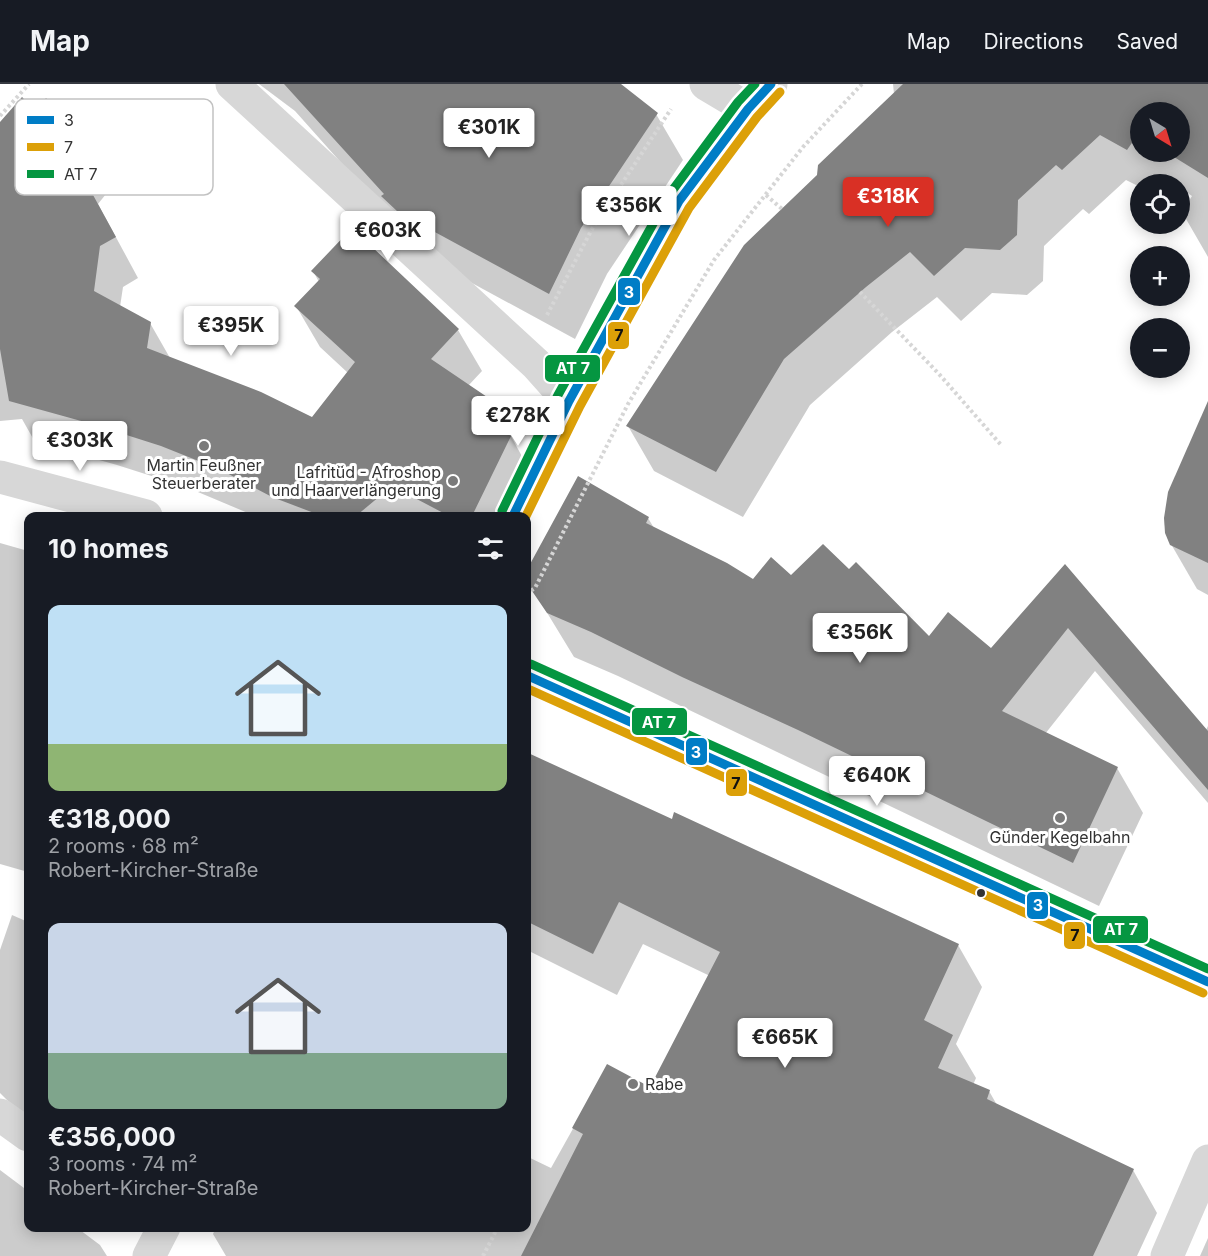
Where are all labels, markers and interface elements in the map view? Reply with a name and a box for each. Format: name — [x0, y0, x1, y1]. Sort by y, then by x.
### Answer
text: Map — [30, 24, 90, 58]
text: Map — [907, 29, 950, 54]
text: Directions — [983, 29, 1084, 54]
text: Saved — [1117, 29, 1178, 54]
legend — [15, 99, 213, 195]
north arrow — [1130, 102, 1190, 162]
map controls — [1130, 102, 1190, 378]
pin: €301K — [447, 108, 531, 159]
text: 3 — [64, 110, 74, 130]
text: €301K — [457, 115, 521, 139]
text: 7 — [64, 137, 73, 157]
text: AT 7 — [64, 164, 98, 184]
button: locate — [1130, 174, 1190, 234]
pin: €318K — [846, 177, 930, 228]
text: €318K — [857, 184, 919, 208]
pin: €356K — [587, 186, 671, 237]
text: €356K — [596, 193, 662, 217]
pin: €603K — [346, 211, 430, 262]
text: €603K — [354, 218, 422, 242]
button: + — [1130, 246, 1190, 306]
line badge: 3 — [617, 277, 641, 306]
text: 3 — [624, 282, 634, 302]
pin: €395K — [189, 306, 273, 357]
text: €395K — [198, 313, 264, 337]
button: − — [1130, 318, 1190, 378]
line badge: 7 — [607, 321, 630, 350]
text: 7 — [614, 325, 624, 345]
line badge: AT 7 — [544, 354, 601, 383]
text: AT 7 — [556, 358, 590, 378]
pin: €278K — [476, 396, 560, 447]
text: €278K — [485, 403, 551, 427]
pin: €303K — [38, 421, 122, 472]
text: €303K — [46, 428, 114, 452]
marker: Martin Feußner Steuerberater — [197, 439, 211, 453]
place label: Martin Feußner Steuerberater — [146, 455, 262, 493]
place label: Lafritüd - Afroshop und Haarverlängerung — [271, 462, 441, 500]
marker: Lafritüd - Afroshop und Haarverlängerung — [446, 474, 460, 488]
icon: filters — [474, 532, 507, 565]
text: 10 homes — [48, 533, 169, 564]
pin: €356K — [818, 613, 902, 664]
text: €356K — [827, 620, 893, 644]
icon: home — [224, 644, 332, 752]
line badge: AT 7 — [631, 707, 688, 736]
text: AT 7 — [642, 712, 676, 732]
line badge: 3 — [685, 737, 708, 766]
text: 3 — [691, 742, 701, 762]
pin: €640K — [835, 756, 919, 807]
text: €640K — [843, 763, 911, 787]
line badge: 7 — [725, 768, 748, 797]
text: 7 — [731, 773, 741, 793]
text: €318,000 — [48, 803, 171, 834]
marker: Günder Kegelbahn — [1053, 811, 1067, 825]
place label: Günder Kegelbahn — [990, 827, 1130, 847]
text: 2 rooms · 68 m² — [48, 834, 199, 858]
text: Robert-Kircher-Straße — [48, 858, 258, 882]
unlabelled marker — [975, 887, 987, 899]
line badge: 3 — [1026, 891, 1049, 920]
text: 3 — [1033, 895, 1043, 915]
line badge: AT 7 — [1092, 915, 1149, 944]
text: AT 7 — [1104, 919, 1138, 939]
line badge: 7 — [1063, 921, 1086, 950]
text: 7 — [1070, 925, 1080, 945]
icon: home — [224, 962, 332, 1070]
pin: €665K — [743, 1018, 827, 1069]
text: €665K — [752, 1025, 818, 1049]
place label: Rabe — [645, 1074, 683, 1094]
marker: Rabe — [626, 1077, 640, 1091]
text: €356,000 — [48, 1121, 176, 1152]
text: 3 rooms · 74 m² — [48, 1152, 197, 1176]
text: Robert-Kircher-Straße — [48, 1176, 258, 1200]

